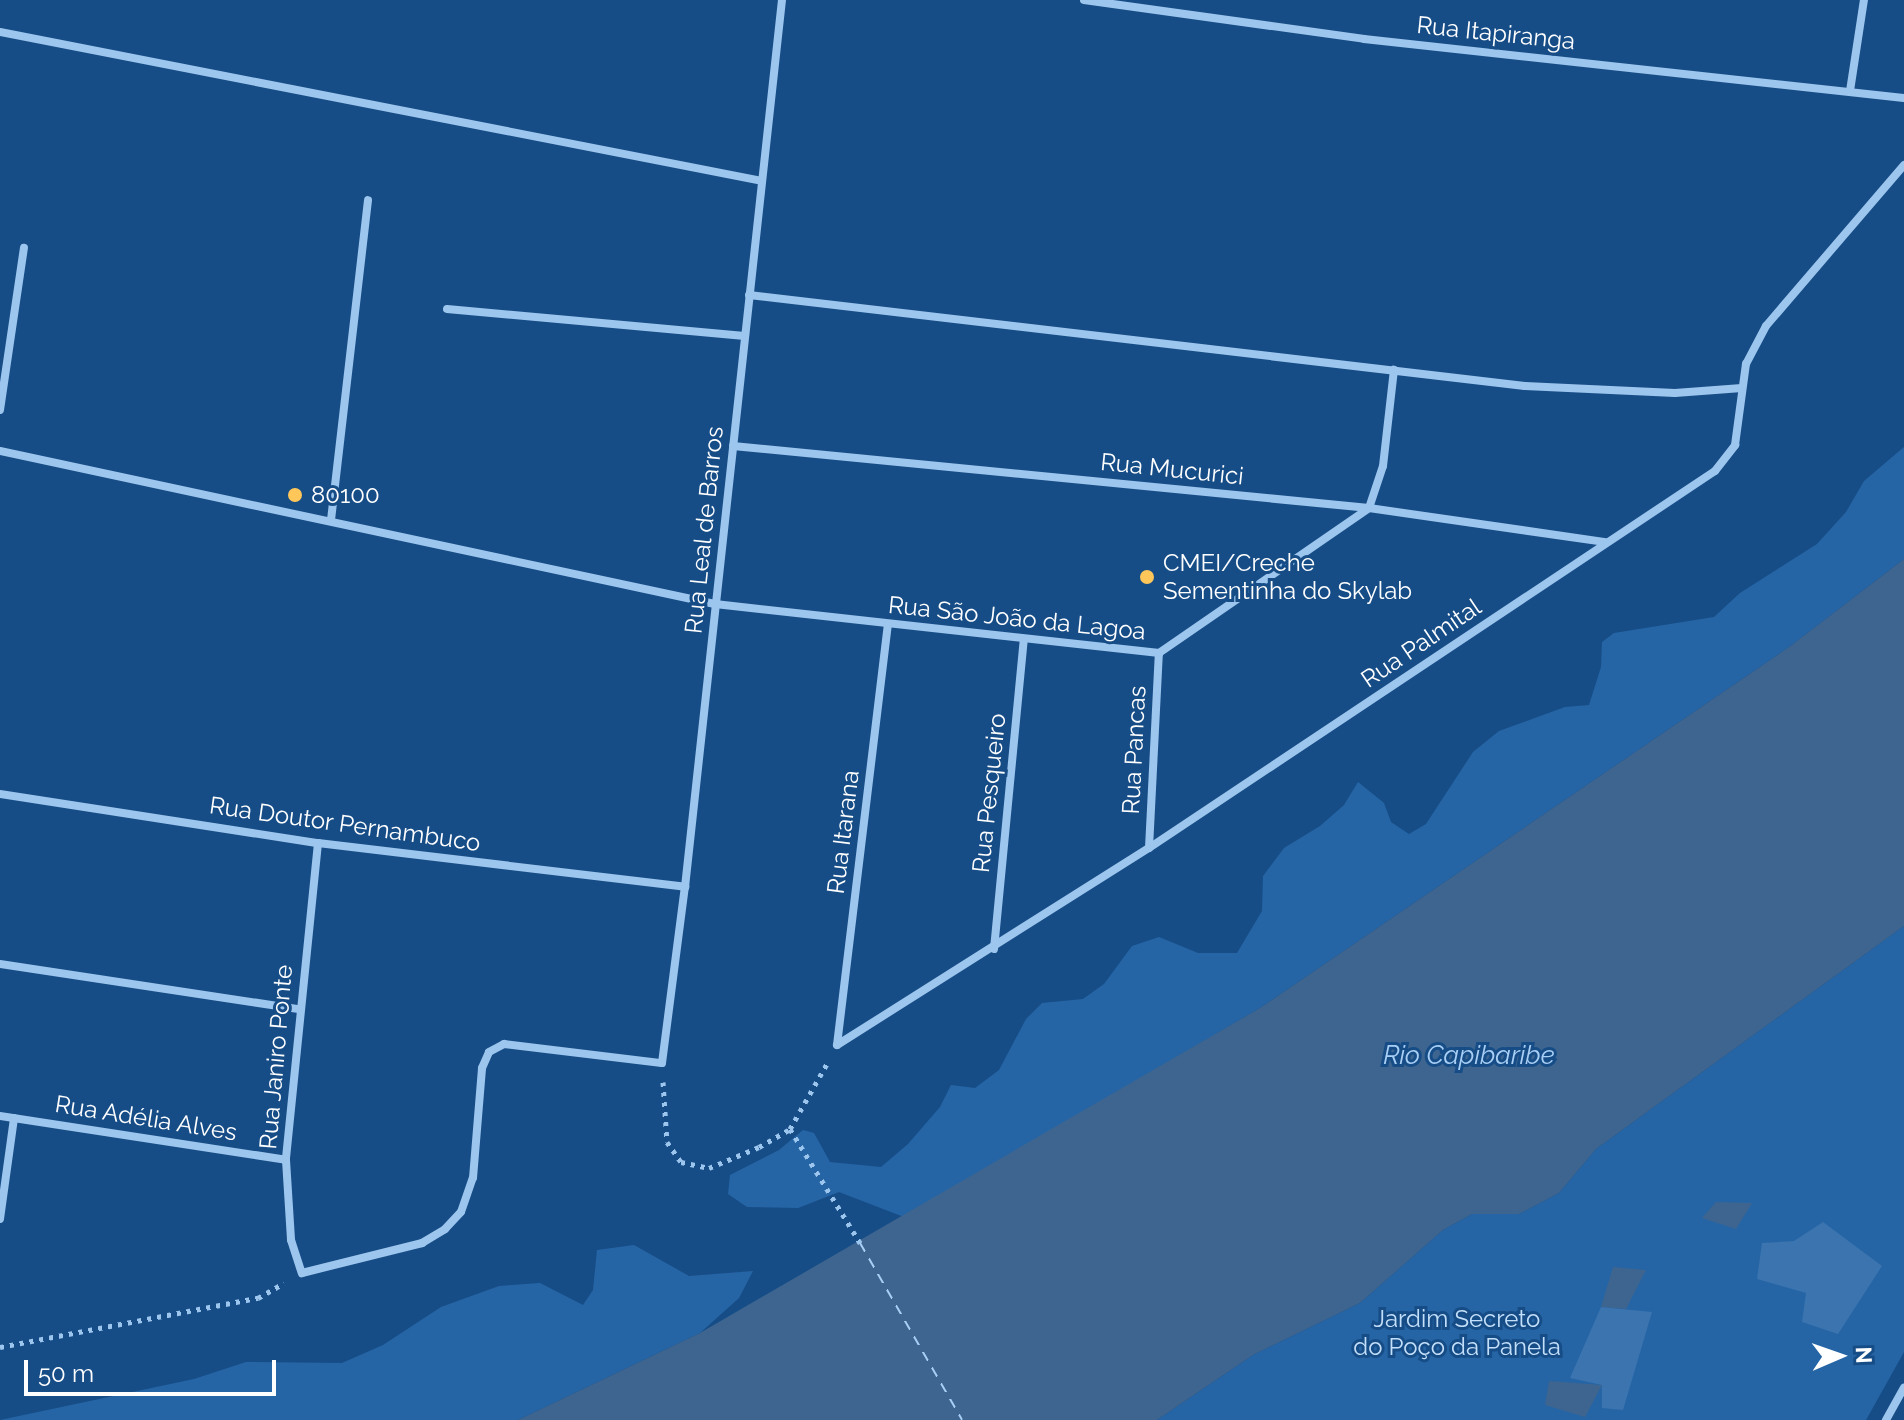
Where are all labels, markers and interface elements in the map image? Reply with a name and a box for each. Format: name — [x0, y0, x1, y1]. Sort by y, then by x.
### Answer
street label: Rua Itapiranga — [1415, 10, 1577, 56]
street label: Rua Leal de Barros — [679, 425, 729, 635]
street label: Rua Mucurici — [1099, 447, 1245, 491]
place label: 80100 — [311, 481, 380, 509]
marker: 80100 — [286, 486, 304, 504]
place label: CMEI/Creche Sementinha do Skylab — [1163, 549, 1412, 605]
marker: CMEI/Creche Sementinha do Skylab — [1138, 568, 1156, 586]
street label: Rua São João da Lagoa — [886, 590, 1148, 646]
street label: Rua Palmital — [1356, 592, 1486, 694]
street label: Rua Pancas — [1116, 685, 1152, 815]
street label: Rua Pesqueiro — [966, 712, 1012, 874]
street label: Rua Itarana — [821, 768, 865, 896]
street label: Rua Doutor Pernambuco — [207, 791, 483, 857]
street label: Rua Janiro Ponte — [254, 963, 298, 1151]
water label: Rio Capibaribe — [1383, 1040, 1555, 1072]
street label: Rua Adélia Alves — [52, 1089, 240, 1147]
park label: Jardim Secreto do Poço da Panela — [1353, 1305, 1561, 1361]
north arrow — [1800, 1316, 1880, 1396]
scale bar — [28, 1344, 280, 1394]
text: N — [1851, 1346, 1877, 1364]
text: 50 m — [38, 1359, 94, 1388]

